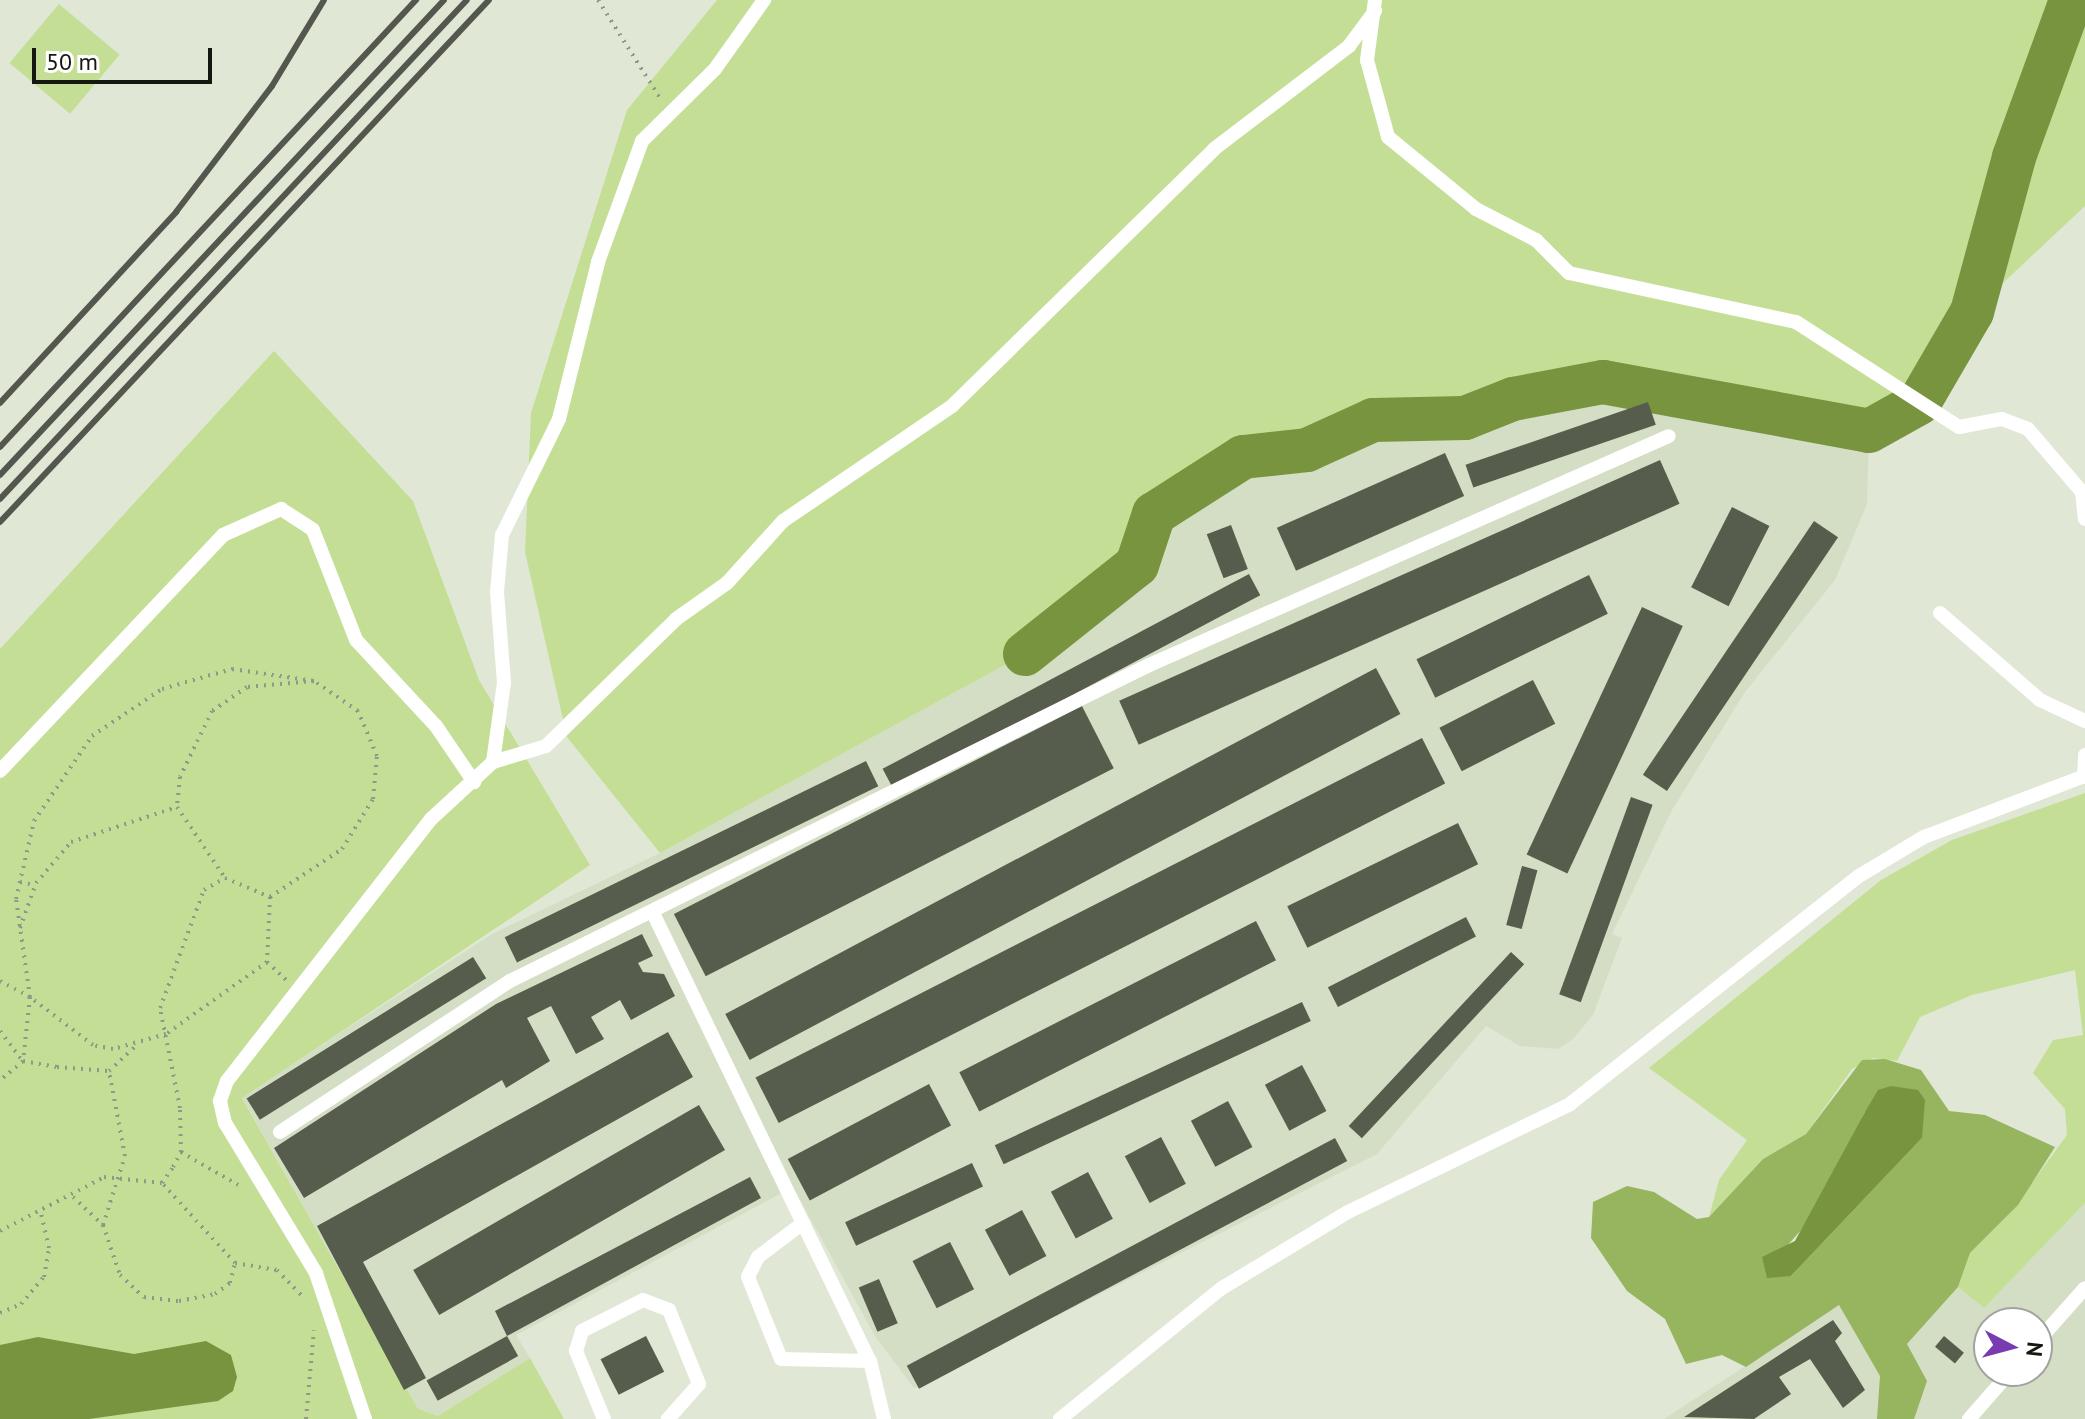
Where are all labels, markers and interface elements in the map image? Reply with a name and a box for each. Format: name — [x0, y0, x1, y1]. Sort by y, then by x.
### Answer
scale bar — [36, 32, 216, 82]
text: 50 m — [46, 46, 98, 77]
north arrow — [1973, 1307, 2053, 1387]
text: N — [2020, 1341, 2050, 1358]

